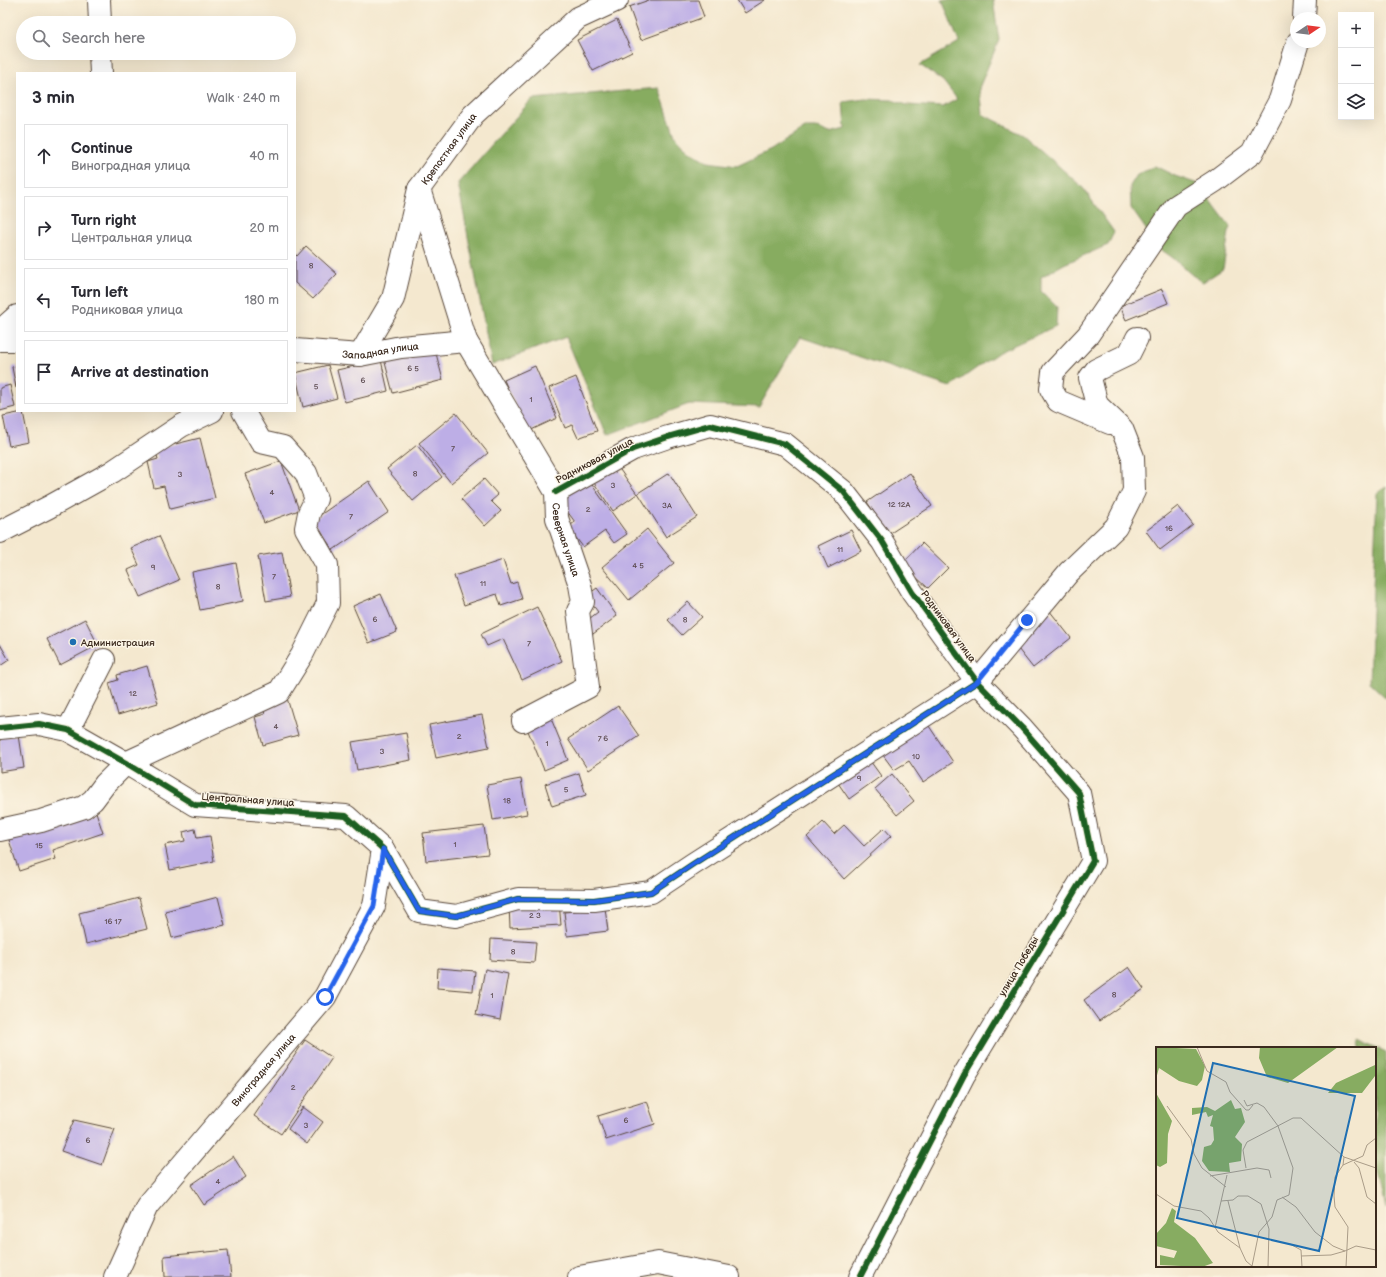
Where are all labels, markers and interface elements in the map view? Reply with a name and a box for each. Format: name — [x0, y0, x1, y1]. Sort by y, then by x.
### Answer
north arrow — [1290, 12, 1326, 48]
map controls — [1338, 12, 1374, 120]
button: + — [1338, 12, 1374, 48]
search box — [16, 16, 296, 60]
icon: search — [30, 27, 52, 49]
text: Search here — [62, 29, 145, 48]
button: − — [1338, 48, 1374, 84]
button: layers — [1338, 84, 1374, 120]
text: 3 min — [32, 88, 75, 108]
text: Walk · 240 m — [206, 90, 280, 106]
street label: Крепостная улица — [419, 111, 479, 187]
text: Continue — [71, 139, 133, 158]
icon: ahead — [33, 145, 55, 167]
text: 40 m — [249, 148, 279, 164]
text: Виноградная улица — [71, 158, 190, 174]
text: Turn right — [71, 211, 136, 230]
icon: right — [33, 217, 55, 239]
text: 20 m — [249, 220, 279, 236]
text: Центральная улица — [71, 230, 192, 246]
house number: 8 — [309, 261, 314, 270]
text: Turn left — [71, 283, 128, 302]
icon: left — [33, 289, 55, 311]
text: 180 m — [244, 292, 279, 308]
text: Родниковая улица — [71, 302, 183, 318]
street label: Западная улица — [342, 340, 419, 362]
icon: arrive — [33, 361, 55, 383]
text: Arrive at destination — [71, 363, 209, 382]
house number: 6 5 — [407, 364, 419, 373]
house number: 6 — [361, 376, 366, 385]
house number: 5 — [314, 382, 319, 391]
house number: 1 — [529, 395, 533, 404]
street label: Родниковая улица — [554, 435, 635, 486]
house number: 7 — [451, 444, 455, 453]
house number: 8 — [413, 469, 418, 478]
house number: 3 — [178, 470, 183, 479]
house number: 3 — [611, 481, 616, 490]
house number: 4 — [270, 488, 275, 497]
house number: 12 12А — [888, 500, 910, 509]
house number: 3А — [662, 501, 672, 510]
street label: Северная улица — [549, 503, 582, 578]
house number: 2 — [586, 505, 591, 514]
house number: 7 — [349, 512, 353, 521]
house number: 16 — [1165, 524, 1173, 533]
house number: 11 — [837, 545, 843, 554]
house number: 4 5 — [632, 561, 644, 570]
house number: 9 — [151, 563, 156, 572]
house number: 7 — [272, 572, 276, 581]
house number: 11 — [480, 579, 486, 588]
house number: 8 — [216, 582, 221, 591]
street label: Родниковая улица — [918, 588, 978, 665]
route end — [1018, 611, 1036, 629]
house number: 6 — [373, 615, 378, 624]
house number: 8 — [683, 615, 688, 624]
marker: Администрация — [68, 637, 78, 647]
place label: Администрация — [80, 637, 155, 649]
house number: 7 — [527, 639, 531, 648]
house number: 12 — [129, 689, 137, 698]
house number: 4 — [274, 722, 279, 731]
house number: 2 — [457, 732, 462, 741]
house number: 7 6 — [598, 734, 608, 743]
house number: 1 — [545, 739, 549, 748]
house number: 3 — [380, 747, 385, 756]
house number: 10 — [912, 752, 920, 761]
house number: 9 — [857, 774, 862, 783]
house number: 5 — [564, 785, 569, 794]
street label: Центральная улица — [201, 791, 295, 809]
house number: 18 — [503, 796, 511, 805]
house number: 1 — [453, 840, 457, 849]
house number: 15 — [35, 841, 43, 850]
house number: 2 3 — [529, 911, 541, 920]
house number: 16 17 — [104, 917, 122, 926]
street label: улица Победы — [996, 935, 1041, 998]
house number: 8 — [511, 947, 516, 956]
route start — [316, 988, 334, 1006]
house number: 8 — [1112, 990, 1117, 999]
house number: 1 — [490, 991, 494, 1000]
street label: Виноградная улица — [230, 1031, 298, 1109]
inset map — [1156, 1047, 1376, 1267]
house number: 2 — [291, 1083, 296, 1092]
house number: 6 — [624, 1116, 629, 1125]
house number: 3 — [304, 1121, 309, 1130]
house number: 6 — [86, 1136, 91, 1145]
house number: 4 — [216, 1177, 221, 1186]

